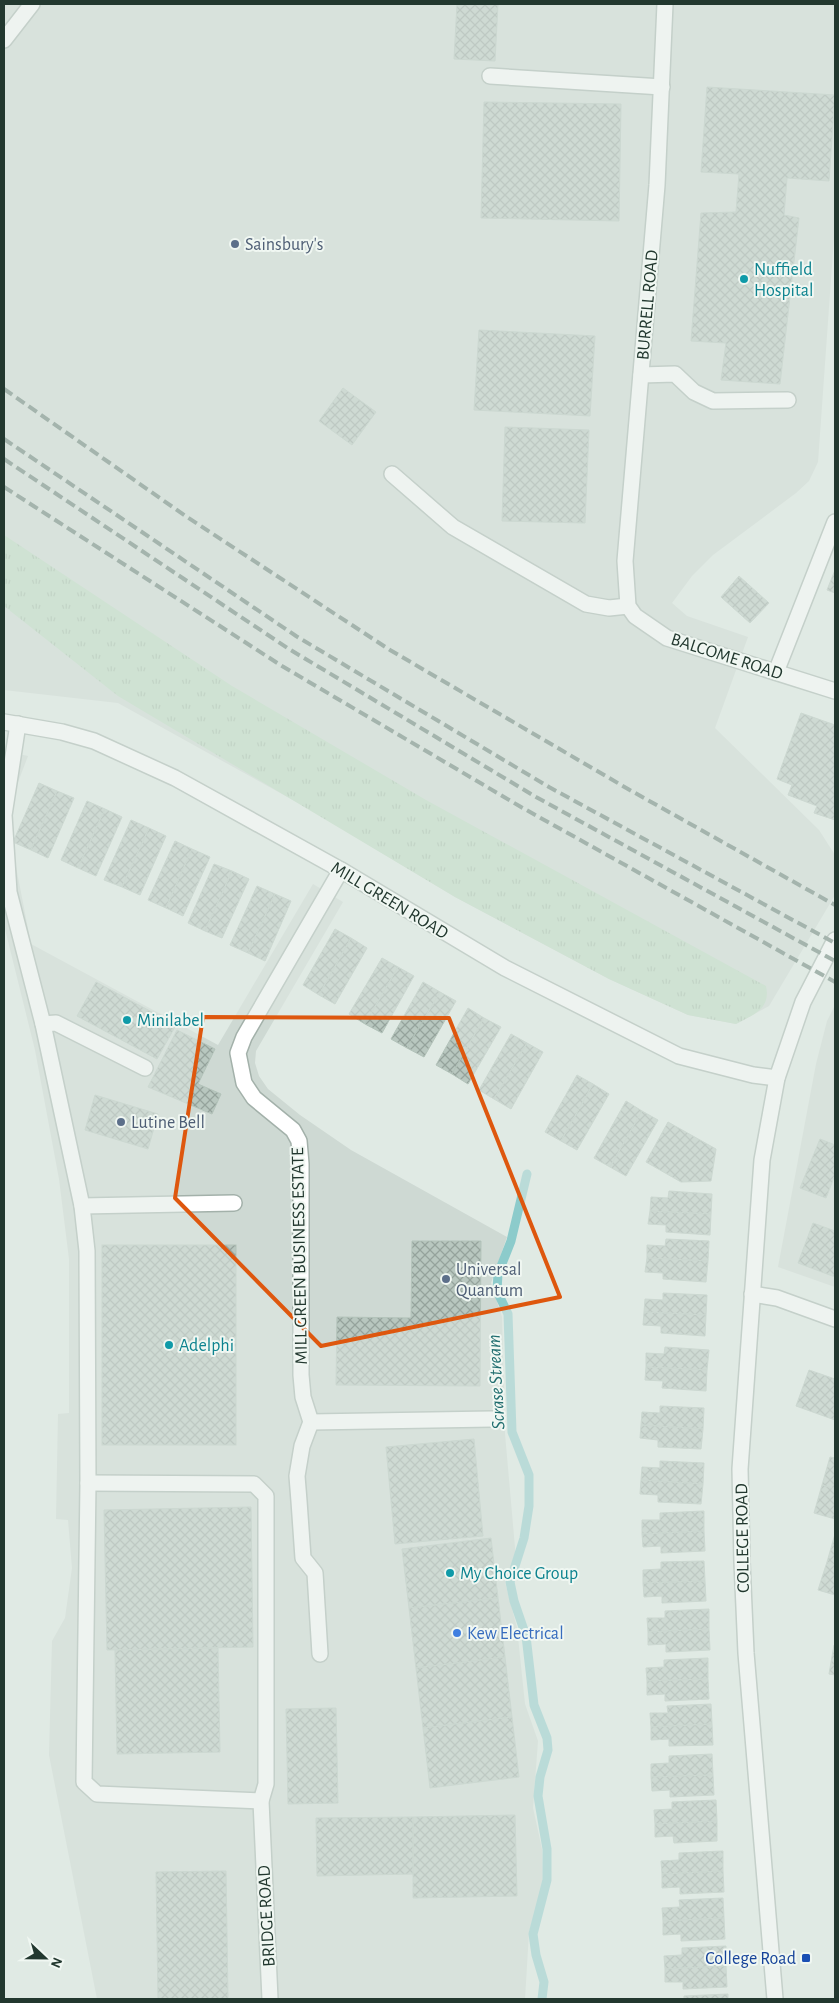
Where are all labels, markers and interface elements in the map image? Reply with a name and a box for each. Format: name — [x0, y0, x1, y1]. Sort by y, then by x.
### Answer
place label: Sainsbury's — [245, 236, 323, 254]
marker: Sainsbury's — [229, 238, 241, 250]
street label: BURRELL ROAD — [634, 249, 662, 361]
place label: Nuffield Hospital — [754, 261, 813, 300]
marker: Nuffield Hospital — [738, 273, 750, 285]
street label: BALCOME ROAD — [668, 630, 785, 684]
street label: MILL GREEN ROAD — [328, 859, 451, 943]
place label: Minilabel — [137, 1012, 204, 1030]
marker: Minilabel — [121, 1014, 133, 1026]
place label: Lutine Bell — [131, 1114, 205, 1132]
marker: Lutine Bell — [115, 1116, 127, 1128]
street label: MILL GREEN BUSINESS ESTATE — [289, 1147, 311, 1365]
place label: Universal Quantum — [456, 1261, 523, 1300]
marker: Universal Quantum — [440, 1273, 452, 1285]
water label: Scrase Stream — [485, 1334, 508, 1430]
place label: Adelphi — [179, 1337, 234, 1355]
marker: Adelphi — [163, 1339, 175, 1351]
street label: COLLEGE ROAD — [733, 1483, 753, 1593]
place label: My Choice Group — [460, 1565, 578, 1583]
marker: My Choice Group — [444, 1567, 456, 1579]
place label: Kew Electrical — [467, 1625, 564, 1643]
marker: Kew Electrical — [451, 1627, 463, 1639]
street label: BRIDGE ROAD — [255, 1865, 279, 1967]
north arrow — [20, 1933, 70, 1983]
place label: College Road — [705, 1950, 796, 1968]
marker: College Road — [800, 1952, 812, 1964]
text: N — [48, 1955, 64, 1970]

